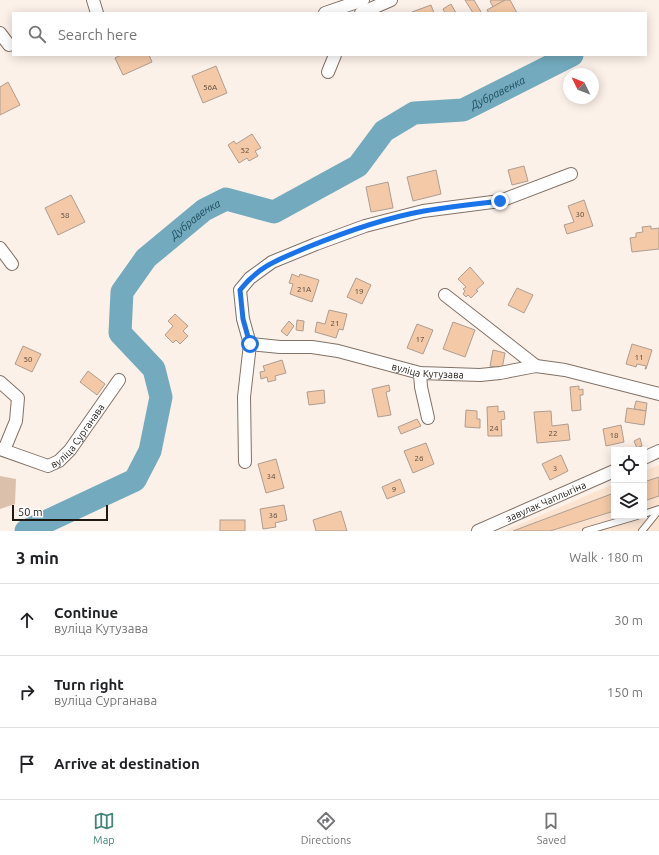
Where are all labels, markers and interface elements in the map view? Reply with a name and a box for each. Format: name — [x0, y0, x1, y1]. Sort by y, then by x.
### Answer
search box — [12, 12, 647, 56]
icon: search — [26, 23, 48, 45]
text: Search here — [58, 26, 137, 43]
north arrow — [563, 68, 599, 104]
water label: Дубравенка — [467, 74, 527, 112]
house number: 56А — [203, 83, 218, 92]
house number: 52 — [240, 146, 250, 155]
route end — [491, 192, 509, 210]
water label: Дубравенка — [167, 197, 222, 242]
house number: 30 — [575, 210, 585, 219]
house number: 58 — [60, 211, 70, 220]
house number: 21А — [297, 285, 312, 294]
house number: 19 — [354, 287, 364, 296]
house number: 21 — [330, 319, 340, 328]
route start — [241, 335, 259, 353]
house number: 17 — [415, 335, 425, 344]
house number: 11 — [634, 353, 644, 362]
house number: 50 — [23, 355, 33, 364]
street label: вуліца Кутузава — [391, 361, 464, 380]
street label: вуліца Сурганава — [49, 402, 107, 470]
house number: 24 — [489, 424, 499, 433]
house number: 22 — [548, 429, 558, 438]
house number: 18 — [609, 431, 619, 440]
map controls — [611, 447, 647, 519]
button: locate — [611, 447, 647, 483]
house number: 26 — [414, 454, 424, 463]
house number: 3 — [553, 464, 557, 473]
house number: 34 — [266, 472, 276, 481]
street label: завулак Чаплыгіна — [504, 479, 588, 524]
button: layers — [611, 483, 647, 519]
house number: 9 — [392, 485, 396, 494]
scale bar — [12, 503, 108, 522]
text: 50 m — [18, 506, 42, 518]
house number: 36 — [268, 511, 278, 520]
text: 3 min — [16, 548, 59, 567]
text: Walk · 180 m — [569, 550, 643, 564]
text: Continue — [54, 604, 118, 621]
icon: ahead — [16, 609, 38, 631]
text: 30 m — [614, 613, 643, 627]
text: вуліца Кутузава — [54, 621, 148, 635]
text: Turn right — [54, 676, 124, 693]
icon: right — [16, 681, 38, 703]
text: 150 m — [607, 685, 643, 699]
text: вуліца Сурганава — [54, 693, 157, 707]
icon: arrive — [16, 753, 38, 775]
text: Arrive at destination — [54, 755, 200, 772]
tab: Map — [93, 810, 115, 846]
tab: Directions — [301, 810, 351, 846]
tab: Saved — [537, 810, 566, 846]

